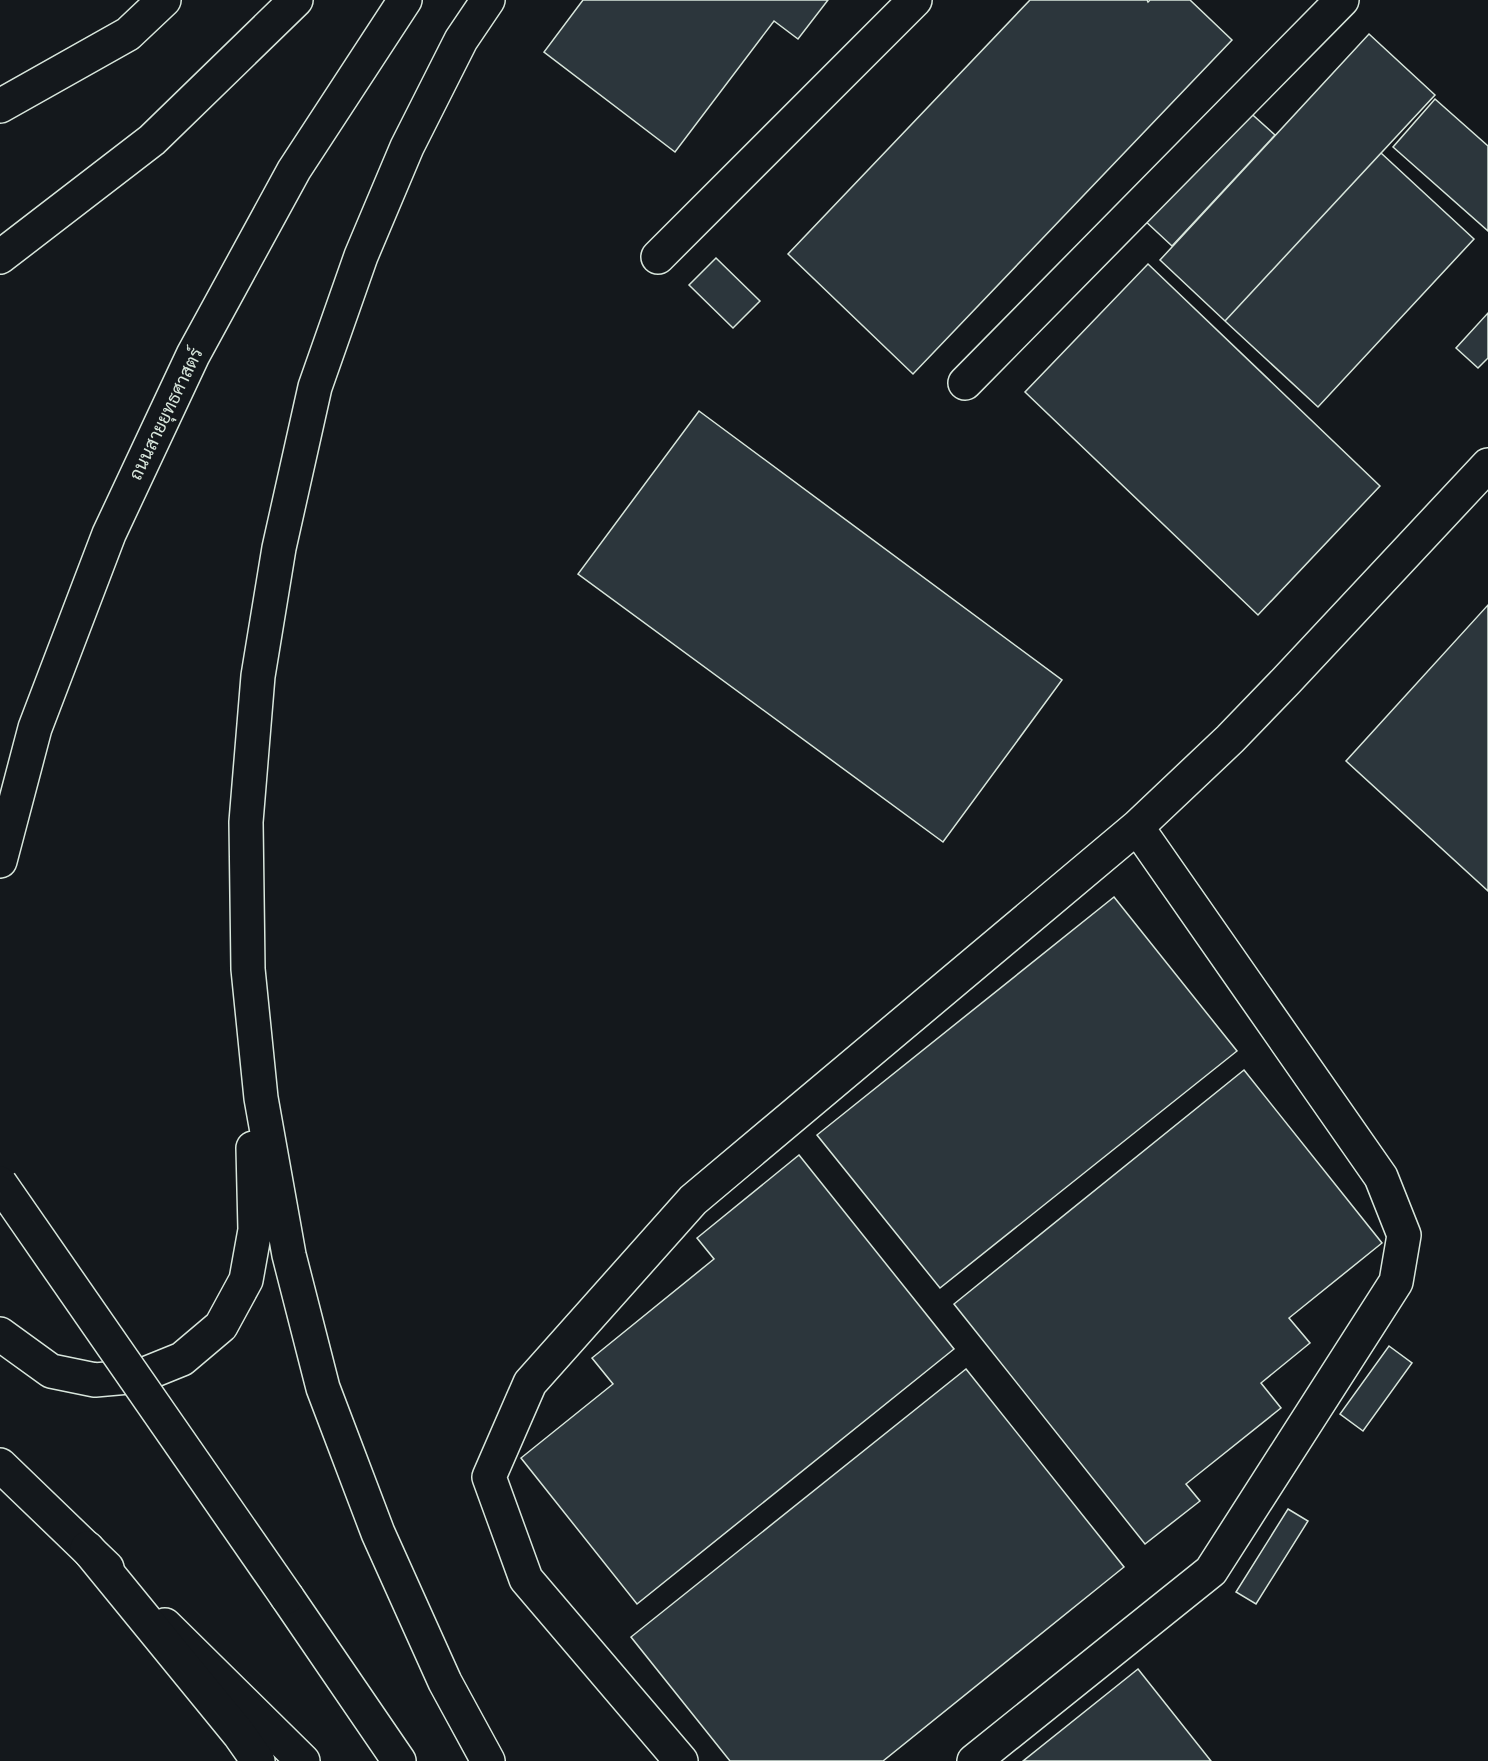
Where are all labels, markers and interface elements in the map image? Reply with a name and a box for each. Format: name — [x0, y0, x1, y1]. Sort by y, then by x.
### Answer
street label: ถนนสายยุทธศาสตร์ — [123, 343, 209, 484]

